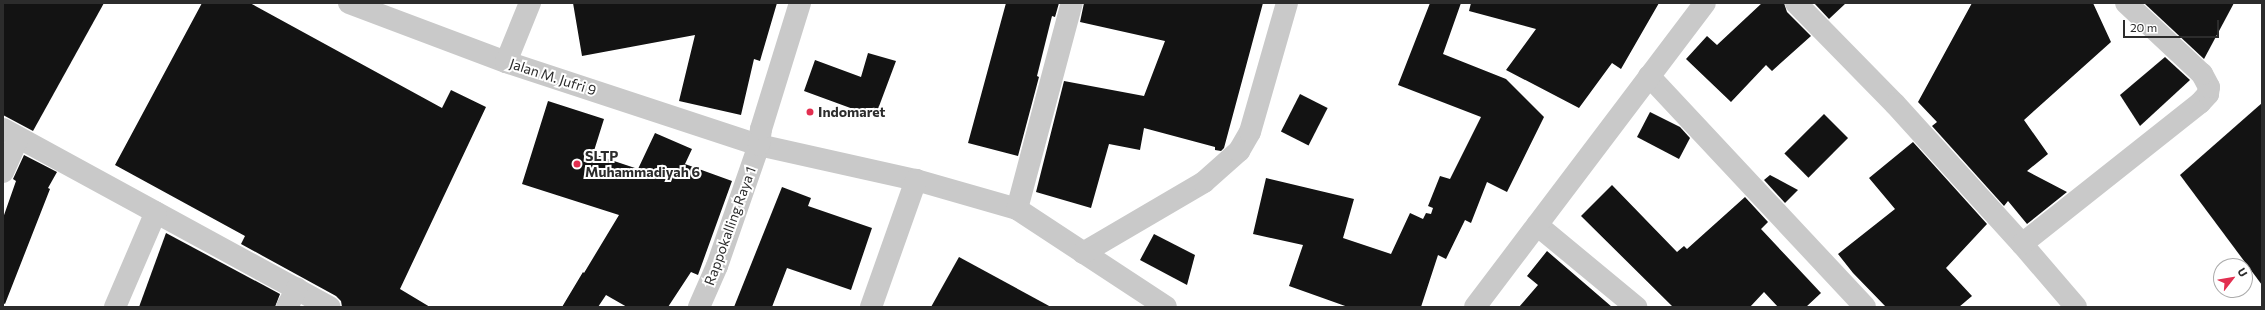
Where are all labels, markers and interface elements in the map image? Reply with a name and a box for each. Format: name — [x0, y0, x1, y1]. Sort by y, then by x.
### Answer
scale bar — [2125, 12, 2221, 38]
text: 20 m — [2130, 20, 2157, 34]
street label: Jalan M. Jufri 9 — [508, 55, 598, 99]
place label: Indomaret — [818, 104, 885, 120]
marker: Indomaret — [805, 107, 815, 117]
place label: SLTP Muhammadiyah 6 — [585, 148, 700, 180]
marker: SLTP Muhammadiyah 6 — [572, 159, 582, 169]
street label: Rappokalling Raya 1 — [701, 164, 759, 288]
north arrow — [2213, 258, 2253, 298]
text: U — [2235, 265, 2250, 279]

